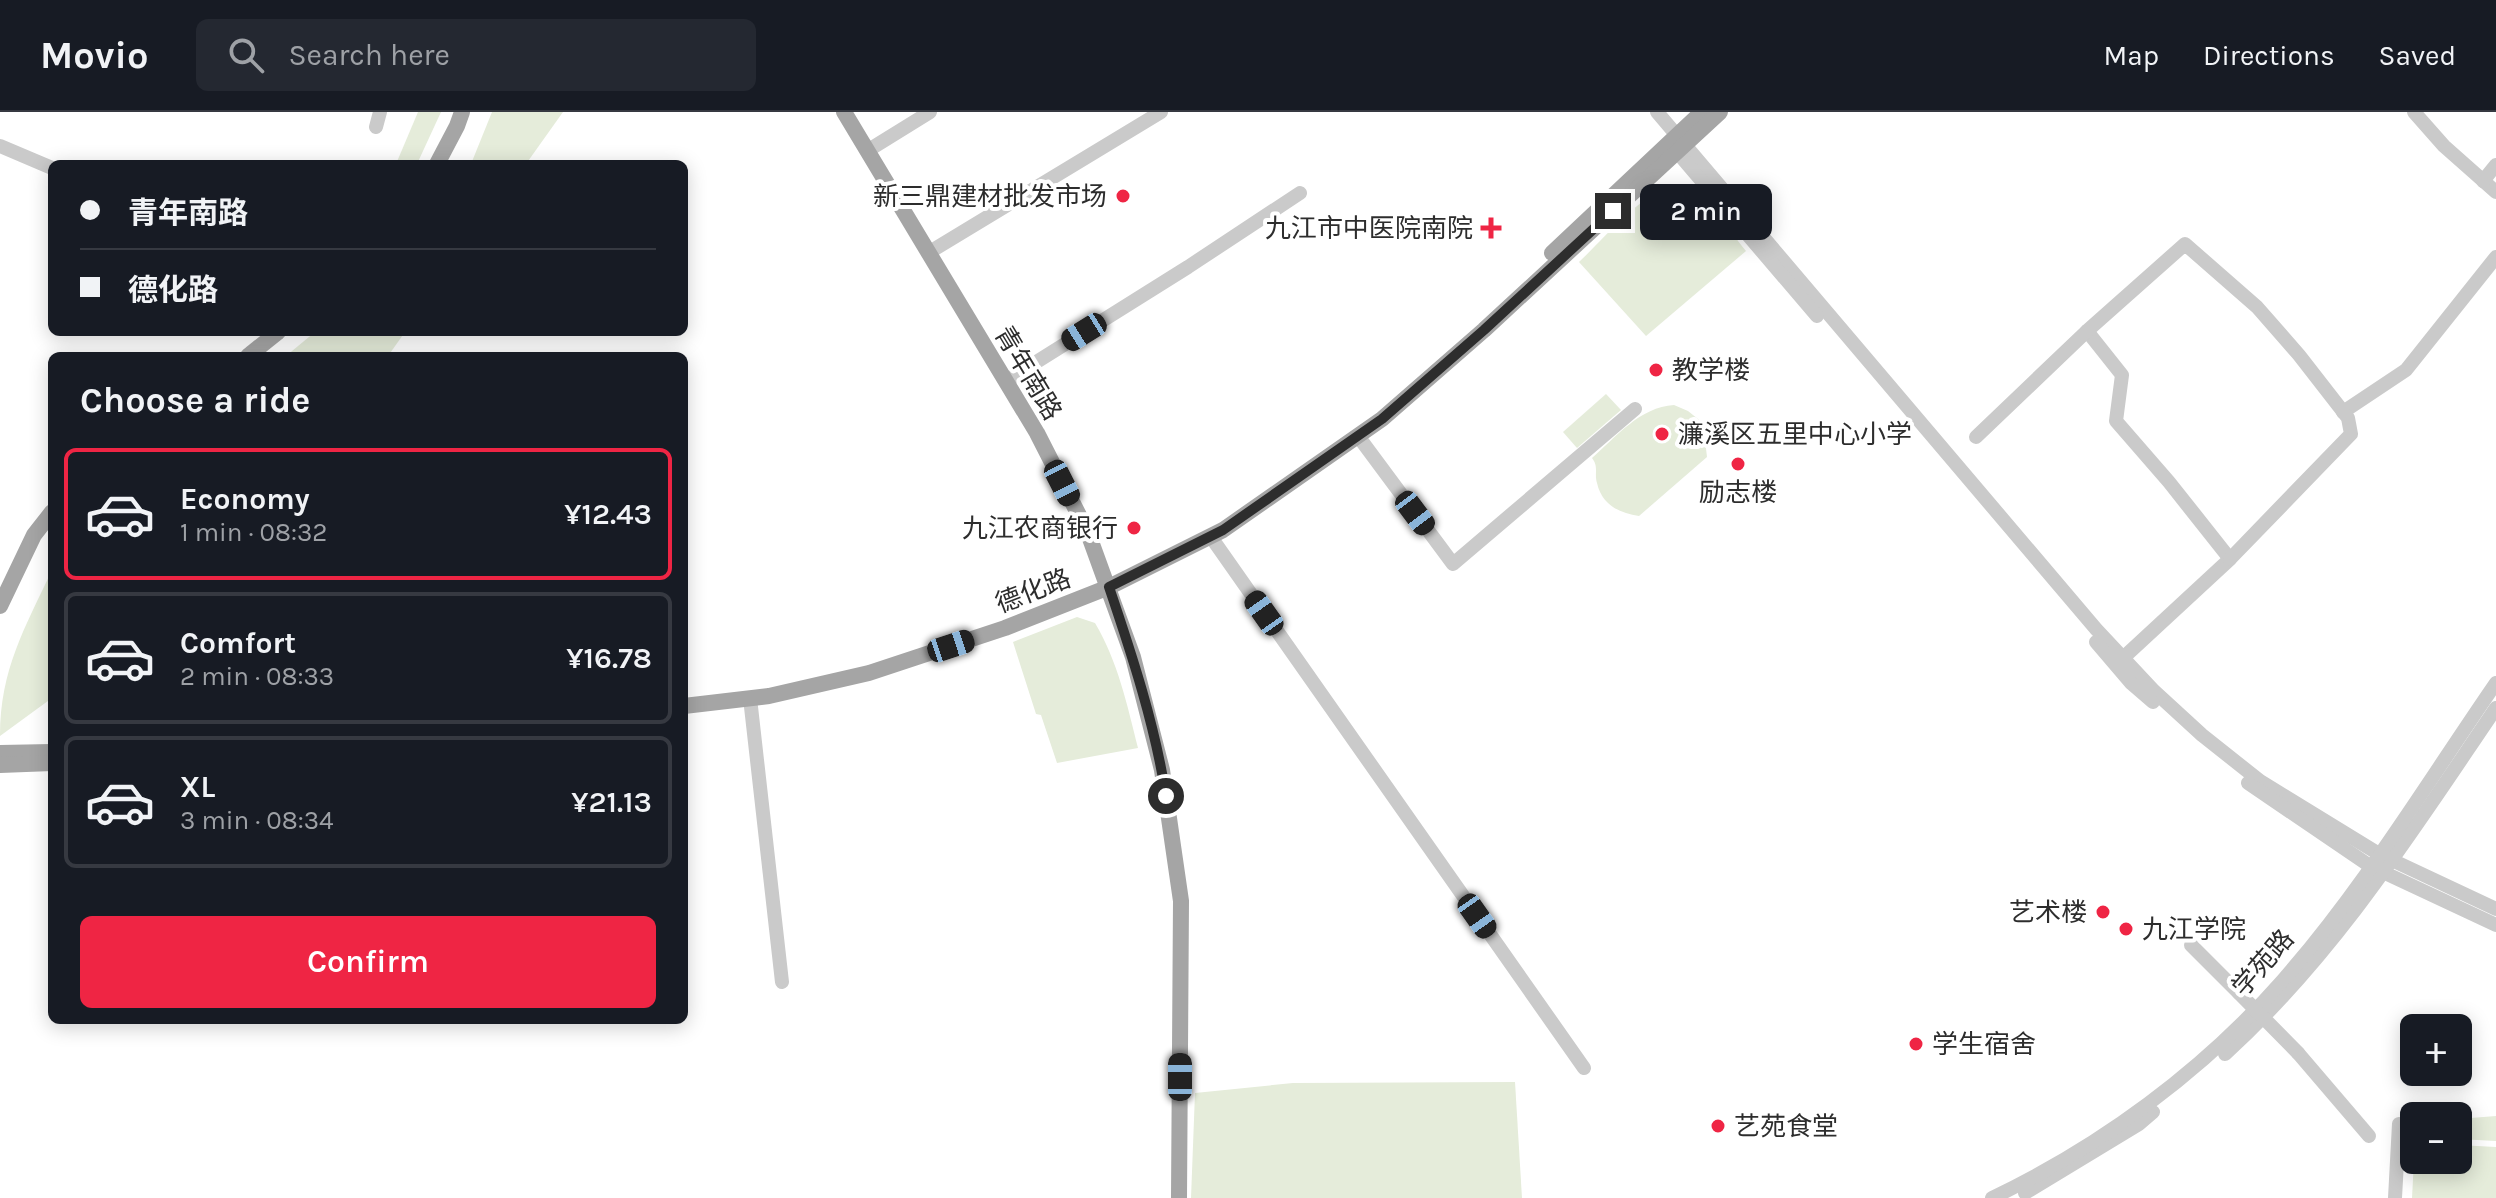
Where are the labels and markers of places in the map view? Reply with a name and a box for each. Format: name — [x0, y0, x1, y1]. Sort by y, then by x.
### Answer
place label: 新三鼎建材批发市场 — [873, 181, 1107, 212]
marker: 新三鼎建材批发市场 — [1114, 187, 1132, 205]
place label: 九江市中医院南院 — [1265, 213, 1473, 244]
marker: 九江市中医院南院 — [1480, 217, 1502, 239]
place label: 教学楼 — [1672, 355, 1750, 386]
marker: 教学楼 — [1647, 361, 1665, 379]
place label: 濂溪区五里中心小学 — [1678, 419, 1912, 450]
marker: 濂溪区五里中心小学 — [1653, 425, 1671, 443]
marker: 励志楼 — [1729, 455, 1747, 473]
place label: 励志楼 — [1699, 477, 1777, 508]
place label: 九江农商银行 — [962, 513, 1118, 544]
marker: 九江农商银行 — [1125, 519, 1143, 537]
place label: 艺术楼 — [2009, 897, 2087, 928]
marker: 艺术楼 — [2094, 903, 2112, 921]
place label: 九江学院 — [2142, 914, 2246, 945]
marker: 九江学院 — [2117, 920, 2135, 938]
place label: 学生宿舍 — [1932, 1029, 2036, 1060]
marker: 学生宿舍 — [1907, 1035, 1925, 1053]
place label: 艺苑食堂 — [1734, 1111, 1838, 1142]
marker: 艺苑食堂 — [1709, 1117, 1727, 1135]

